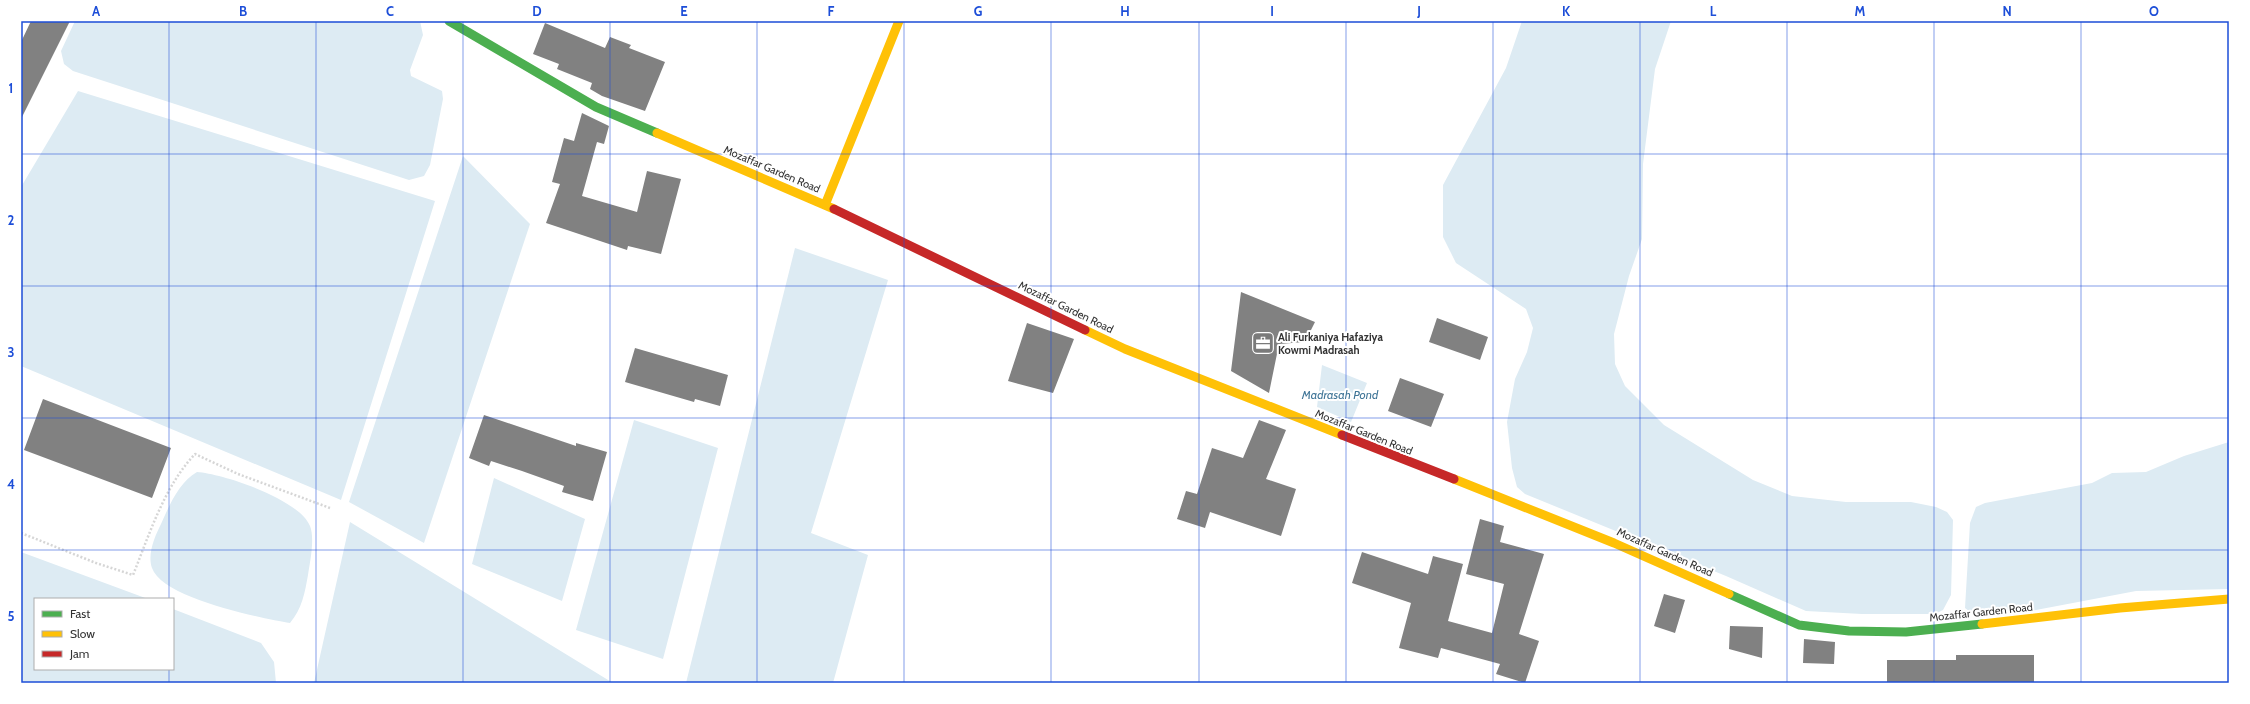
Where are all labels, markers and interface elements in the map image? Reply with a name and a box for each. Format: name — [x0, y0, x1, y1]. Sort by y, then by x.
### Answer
text: A — [92, 3, 101, 19]
text: B — [239, 3, 247, 19]
text: C — [386, 3, 394, 19]
text: D — [532, 3, 542, 19]
text: E — [680, 3, 688, 19]
text: F — [828, 3, 835, 19]
text: G — [974, 3, 983, 19]
text: H — [1120, 3, 1130, 19]
text: I — [1270, 3, 1274, 19]
text: J — [1416, 3, 1421, 19]
text: K — [1562, 3, 1571, 19]
text: L — [1710, 3, 1717, 19]
text: M — [1855, 3, 1866, 19]
text: N — [2002, 3, 2012, 19]
text: O — [2149, 3, 2159, 19]
text: 1 — [9, 80, 13, 96]
street label: Mozaffar Garden Road — [721, 142, 823, 196]
text: 2 — [8, 212, 15, 228]
street label: Mozaffar Garden Road — [1016, 278, 1116, 336]
office icon: Ali Furkaniya Hafaziya Kowmi Madrasah — [1250, 330, 1276, 356]
place label: Ali Furkaniya Hafaziya Kowmi Madrasah — [1278, 330, 1383, 357]
text: 3 — [7, 344, 15, 360]
water label: Madrasah Pond — [1301, 387, 1379, 402]
street label: Mozaffar Garden Road — [1313, 406, 1415, 458]
text: 4 — [7, 476, 15, 492]
street label: Mozaffar Garden Road — [1615, 524, 1715, 580]
legend — [34, 598, 174, 670]
street label: Mozaffar Garden Road — [1929, 600, 2033, 624]
text: Fast — [70, 606, 90, 621]
text: 5 — [8, 608, 15, 624]
text: Slow — [70, 626, 95, 641]
text: Jam — [69, 646, 89, 661]

